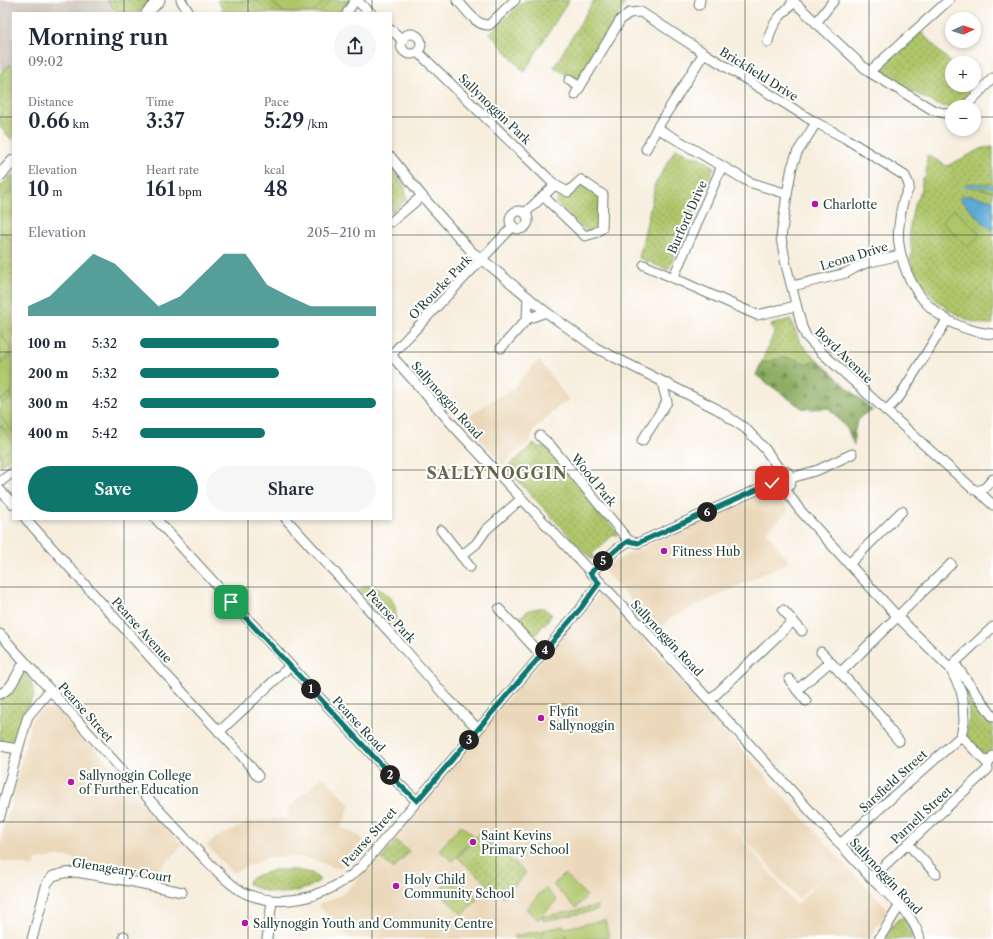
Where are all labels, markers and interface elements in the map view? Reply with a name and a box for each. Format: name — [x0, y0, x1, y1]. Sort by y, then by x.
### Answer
north arrow — [945, 12, 981, 48]
map controls — [945, 12, 981, 136]
text: Morning run — [28, 24, 168, 51]
button: share — [334, 25, 376, 67]
street label: Brickfield Drive — [717, 44, 801, 104]
text: 09:02 — [28, 53, 63, 69]
button: + — [945, 56, 981, 92]
street label: Sallynoggin Park — [456, 71, 535, 148]
text: Distance — [28, 95, 74, 109]
text: Time — [146, 95, 174, 109]
text: Pace — [264, 95, 289, 109]
button: − — [945, 100, 981, 136]
text: 0.66 — [28, 109, 70, 133]
text: 3:37 — [146, 109, 184, 133]
text: 5:29 — [264, 109, 304, 133]
text: km — [70, 117, 89, 131]
text: /km — [304, 117, 328, 131]
text: Elevation — [28, 163, 77, 177]
text: Heart rate — [146, 163, 199, 177]
text: kcal — [264, 163, 285, 177]
text: 10 — [28, 177, 49, 201]
text: 161 — [146, 177, 175, 201]
text: 48 — [264, 177, 288, 201]
street label: Burford Drive — [664, 178, 710, 256]
text: m — [49, 185, 63, 199]
text: bpm — [175, 185, 202, 199]
place label: Charlotte — [823, 197, 878, 212]
marker: Charlotte — [810, 199, 820, 209]
text: Elevation — [28, 224, 86, 240]
text: 205–210 m — [307, 224, 376, 240]
street label: Leona Drive — [818, 239, 890, 273]
street label: O'Rourke Park — [406, 251, 475, 322]
street label: Boyd Avenue — [812, 324, 876, 386]
text: 100 m — [28, 335, 67, 351]
text: 5:32 — [92, 335, 117, 351]
street label: Sallynoggin Road — [408, 358, 486, 442]
text: 200 m — [28, 365, 68, 381]
text: 5:32 — [92, 365, 117, 381]
text: 300 m — [28, 395, 68, 411]
text: 4:52 — [92, 395, 118, 411]
text: 400 m — [28, 425, 68, 441]
text: 5:42 — [92, 425, 118, 441]
street label: Wood Park — [568, 450, 620, 510]
district label: SALLYNOGGIN — [426, 463, 568, 483]
button: Save — [28, 466, 198, 512]
button: Share — [206, 466, 376, 512]
pin — [755, 466, 789, 500]
icon: check — [761, 472, 783, 494]
pin: 6 — [697, 502, 717, 522]
text: 6 — [704, 505, 710, 519]
place label: Fitness Hub — [672, 544, 740, 559]
marker: Fitness Hub — [659, 546, 669, 556]
pin: 5 — [593, 551, 613, 571]
text: 5 — [600, 554, 606, 568]
pin — [214, 585, 248, 619]
street label: Pearse Park — [363, 586, 420, 647]
icon: arrive — [220, 591, 242, 613]
street label: Pearse Avenue — [109, 594, 176, 666]
street label: Sallynoggin Road — [628, 597, 707, 680]
pin: 4 — [535, 640, 555, 660]
text: 4 — [542, 643, 548, 657]
street label: Pearse Street — [55, 679, 117, 745]
pin: 1 — [301, 679, 321, 699]
text: 1 — [309, 682, 313, 696]
street label: Pearse Road — [329, 693, 389, 755]
place label: Flyfit Sallynoggin — [549, 704, 615, 733]
marker: Flyfit Sallynoggin — [536, 713, 546, 723]
pin: 3 — [459, 730, 479, 750]
text: 3 — [466, 733, 472, 747]
street label: Sarsfield Street — [856, 746, 931, 815]
pin: 2 — [380, 765, 400, 785]
place label: Sallynoggin College of Further Education — [79, 768, 199, 797]
text: 2 — [387, 768, 393, 782]
marker: Sallynoggin College of Further Education — [66, 777, 76, 787]
street label: Parnell Street — [887, 783, 955, 847]
street label: Pearse Street — [338, 804, 400, 870]
place label: Saint Kevins Primary School — [481, 828, 569, 857]
street label: Sallynoggin Road — [847, 835, 926, 918]
marker: Saint Kevins Primary School — [468, 837, 478, 847]
street label: Glenageary Court — [71, 855, 174, 885]
place label: Holy Child Community School — [404, 872, 515, 901]
marker: Holy Child Community School — [391, 881, 401, 891]
place label: Sallynoggin Youth and Community Centre — [253, 916, 494, 931]
marker: Sallynoggin Youth and Community Centre — [240, 918, 250, 928]

